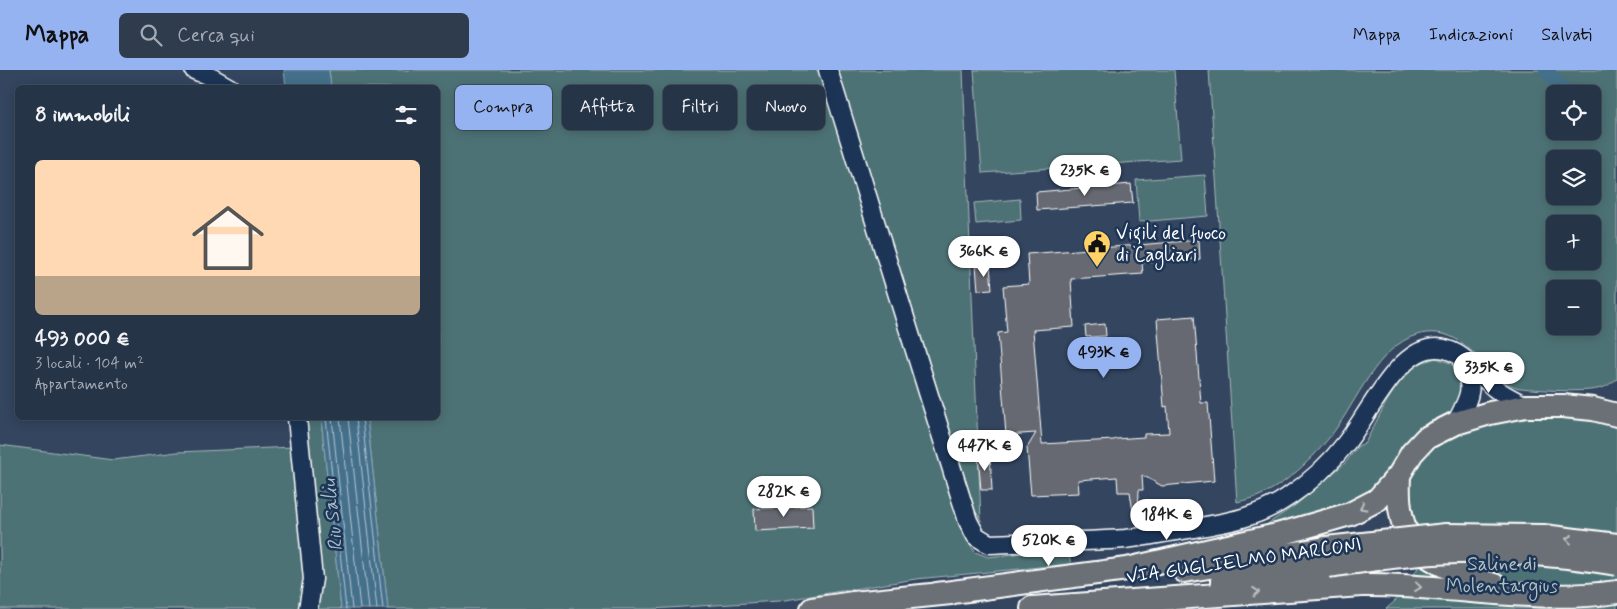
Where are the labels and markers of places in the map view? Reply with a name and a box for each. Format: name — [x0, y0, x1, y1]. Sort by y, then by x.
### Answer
pin: 235K € — [1044, 154, 1126, 197]
place label: Vigili del fuoco di Cagliari — [1116, 221, 1226, 270]
public building icon: Vigili del fuoco di Cagliari — [1082, 229, 1112, 268]
pin: 366K € — [943, 236, 1025, 278]
pin: 493K € — [1063, 336, 1145, 379]
pin: 335K € — [1448, 352, 1530, 394]
pin: 447K € — [944, 430, 1026, 472]
pin: 282K € — [743, 476, 825, 518]
pin: 184K € — [1126, 498, 1208, 541]
pin: 520K € — [1008, 524, 1090, 567]

